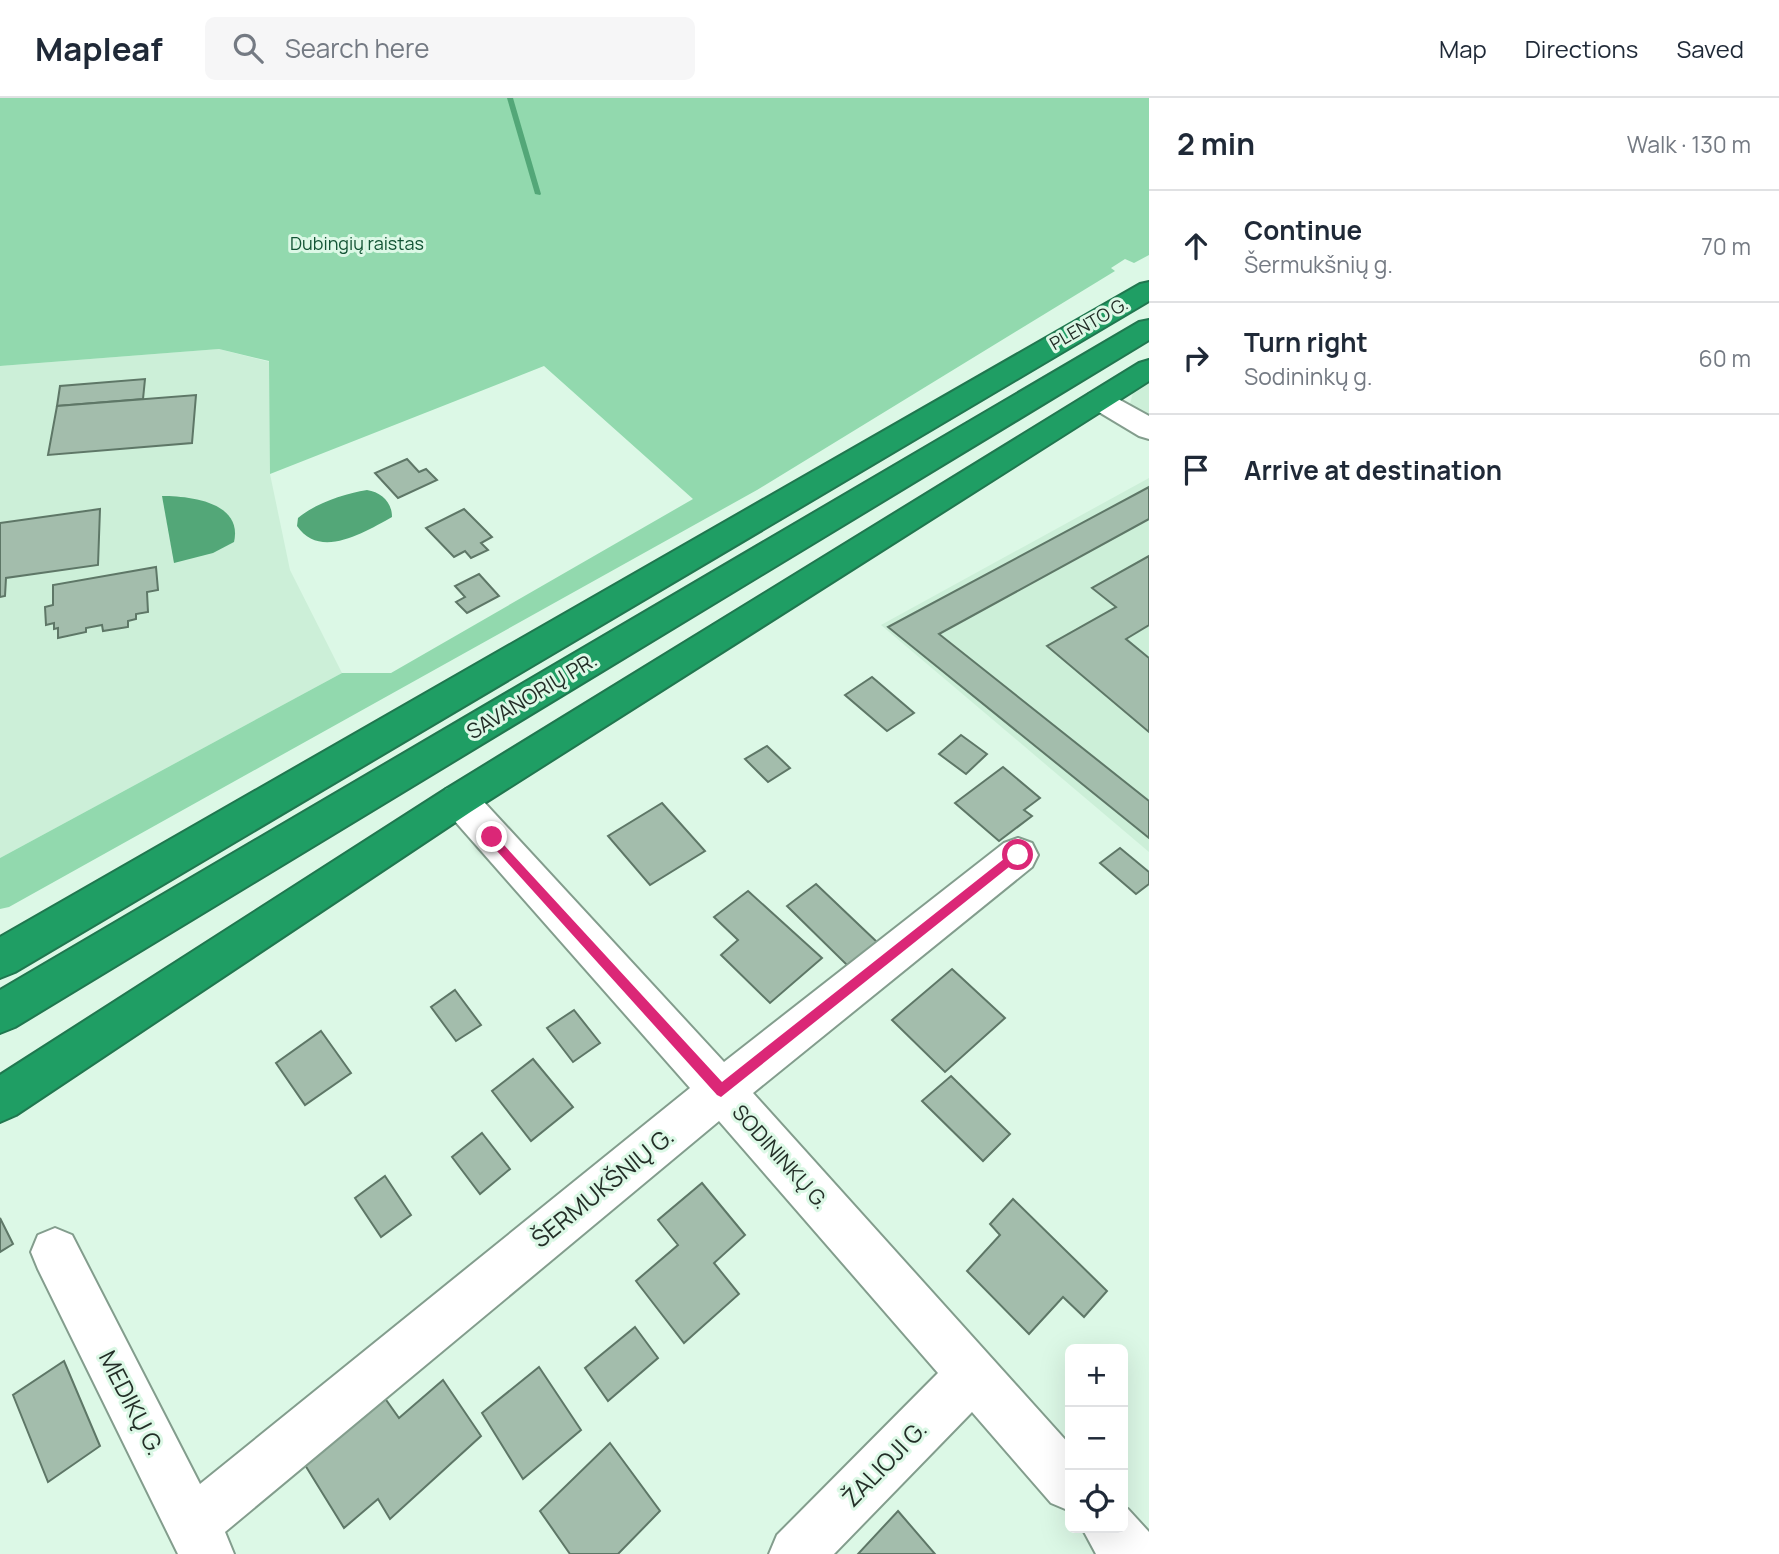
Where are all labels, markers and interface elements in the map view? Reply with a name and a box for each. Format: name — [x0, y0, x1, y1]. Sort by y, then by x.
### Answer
search box — [205, 17, 695, 80]
text: Mapleaf — [35, 26, 163, 71]
icon: search — [229, 29, 267, 67]
text: Search here — [285, 30, 429, 66]
text: Map — [1439, 32, 1487, 65]
text: Directions — [1525, 32, 1638, 65]
text: Saved — [1676, 32, 1744, 65]
text: 2 min — [1177, 123, 1255, 164]
text: Walk · 130 m — [1627, 128, 1751, 160]
text: Continue — [1244, 212, 1362, 248]
icon: ahead — [1177, 227, 1215, 265]
text: 70 m — [1701, 230, 1751, 262]
park label: Dubingių raistas — [290, 231, 424, 255]
text: Šermukšnių g. — [1244, 248, 1393, 280]
street label: PLENTO G. — [1045, 291, 1132, 355]
text: Turn right — [1244, 324, 1368, 360]
icon: right — [1177, 339, 1215, 377]
text: 60 m — [1699, 342, 1751, 374]
text: Sodininkų g. — [1244, 360, 1373, 392]
icon: arrive — [1177, 451, 1215, 489]
text: Arrive at destination — [1244, 452, 1502, 488]
street label: SAVANORIŲ PR. — [461, 645, 602, 745]
route end — [476, 821, 507, 852]
route start — [1002, 839, 1033, 870]
street label: SODININKŲ G. — [726, 1098, 835, 1214]
street label: ŠERMUKŠNIŲ G. — [524, 1119, 680, 1255]
street label: MEDIKŲ G. — [92, 1344, 173, 1460]
map controls — [1065, 1344, 1128, 1533]
button: + — [1065, 1344, 1128, 1407]
button: − — [1065, 1407, 1128, 1470]
street label: ŽALIOJI G. — [834, 1412, 933, 1513]
button: locate — [1065, 1470, 1128, 1533]

